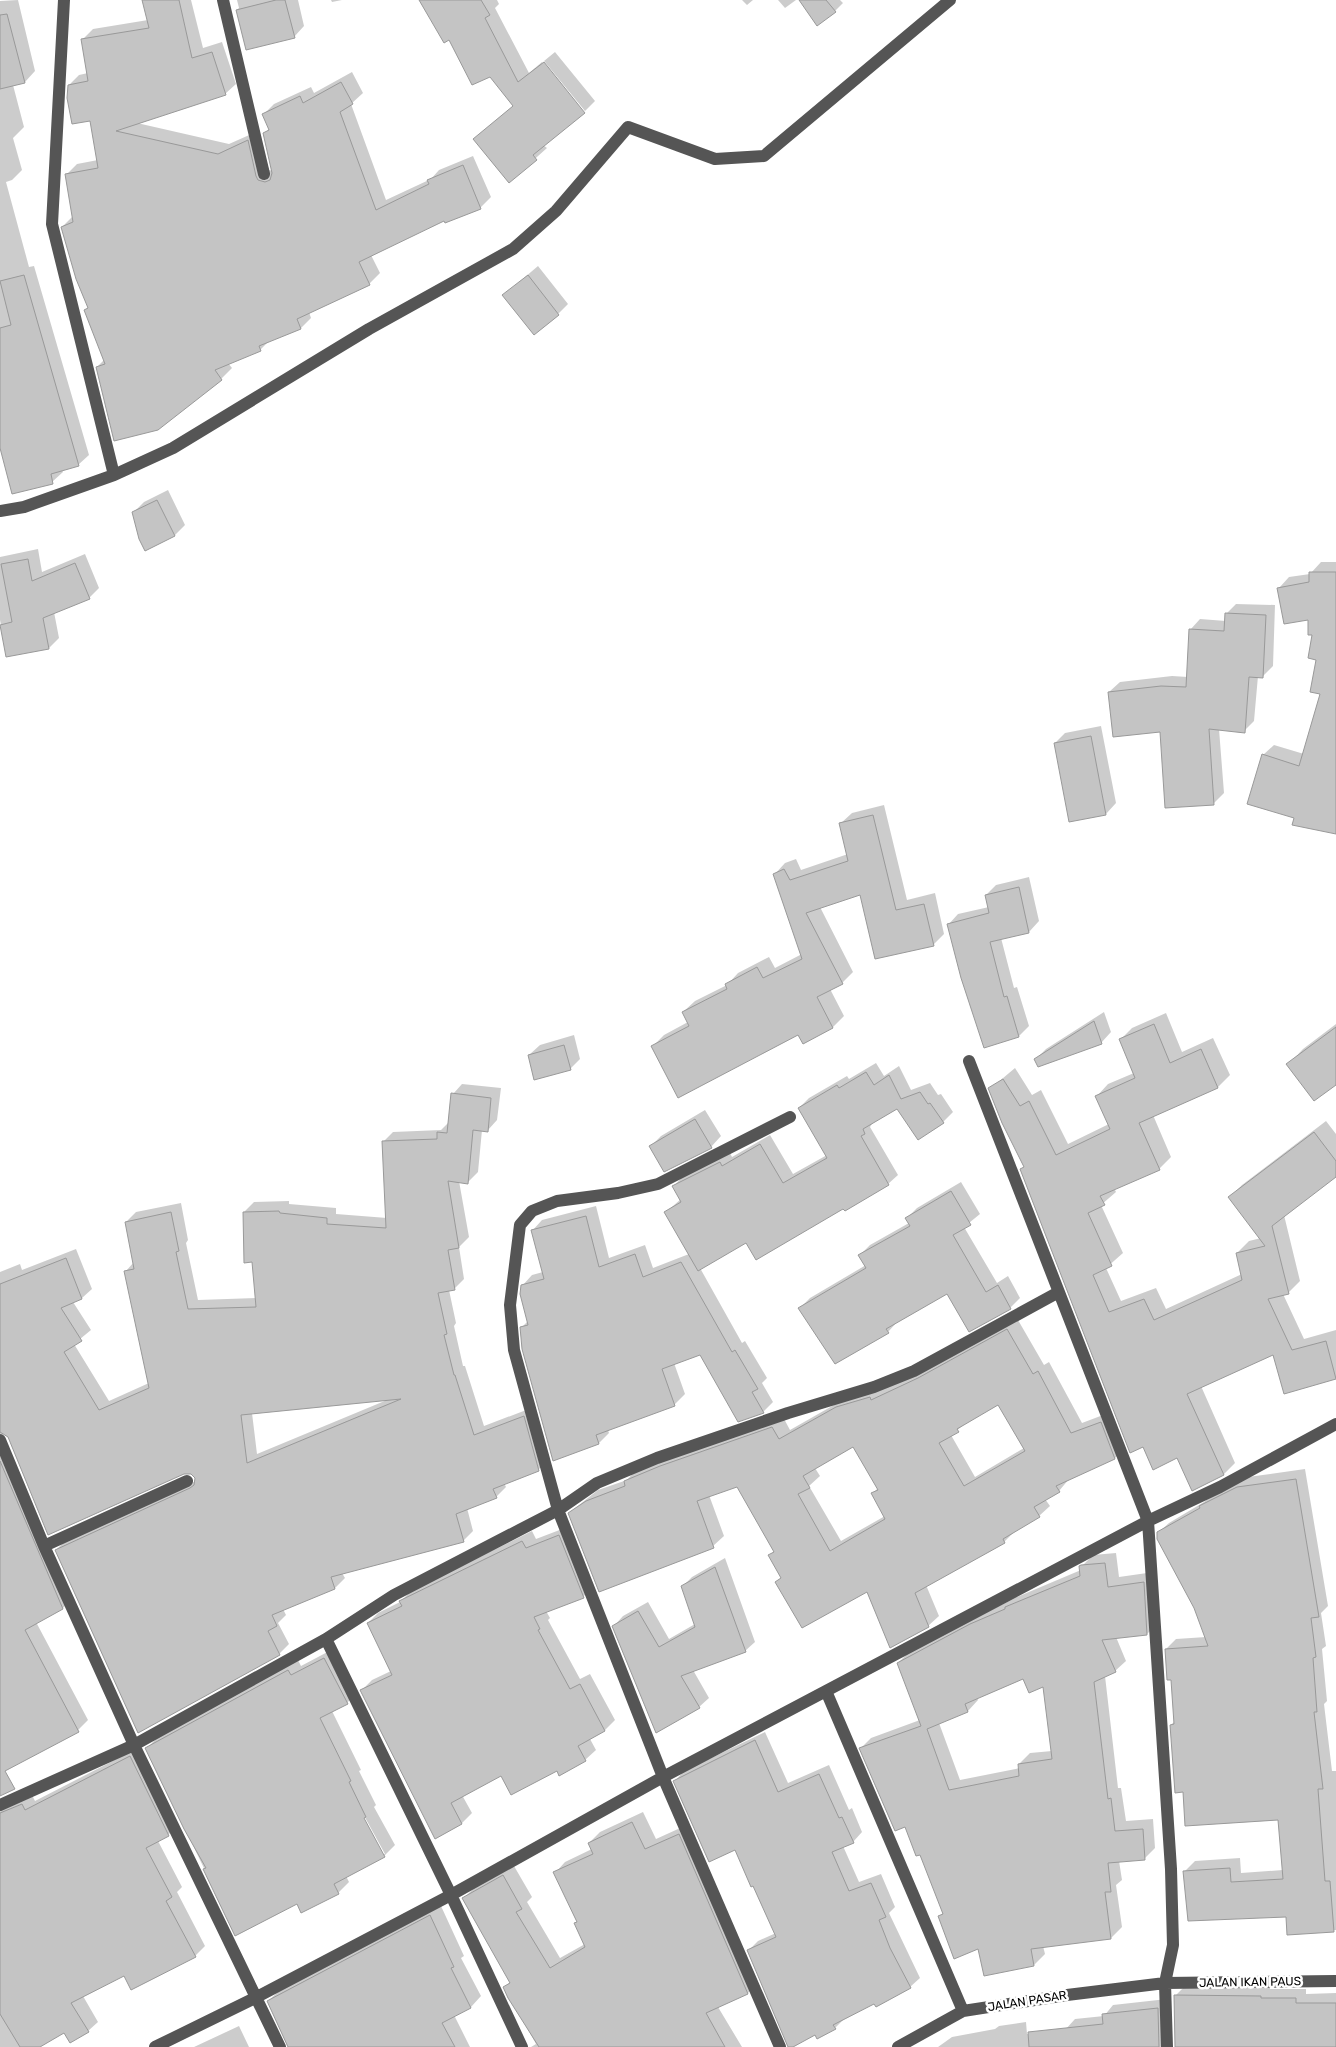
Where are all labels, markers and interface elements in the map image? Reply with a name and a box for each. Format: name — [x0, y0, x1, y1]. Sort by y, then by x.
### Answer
street label: JALAN IKAN PAUS — [1199, 1974, 1301, 1990]
street label: JALAN PASAR — [986, 1988, 1068, 2014]

